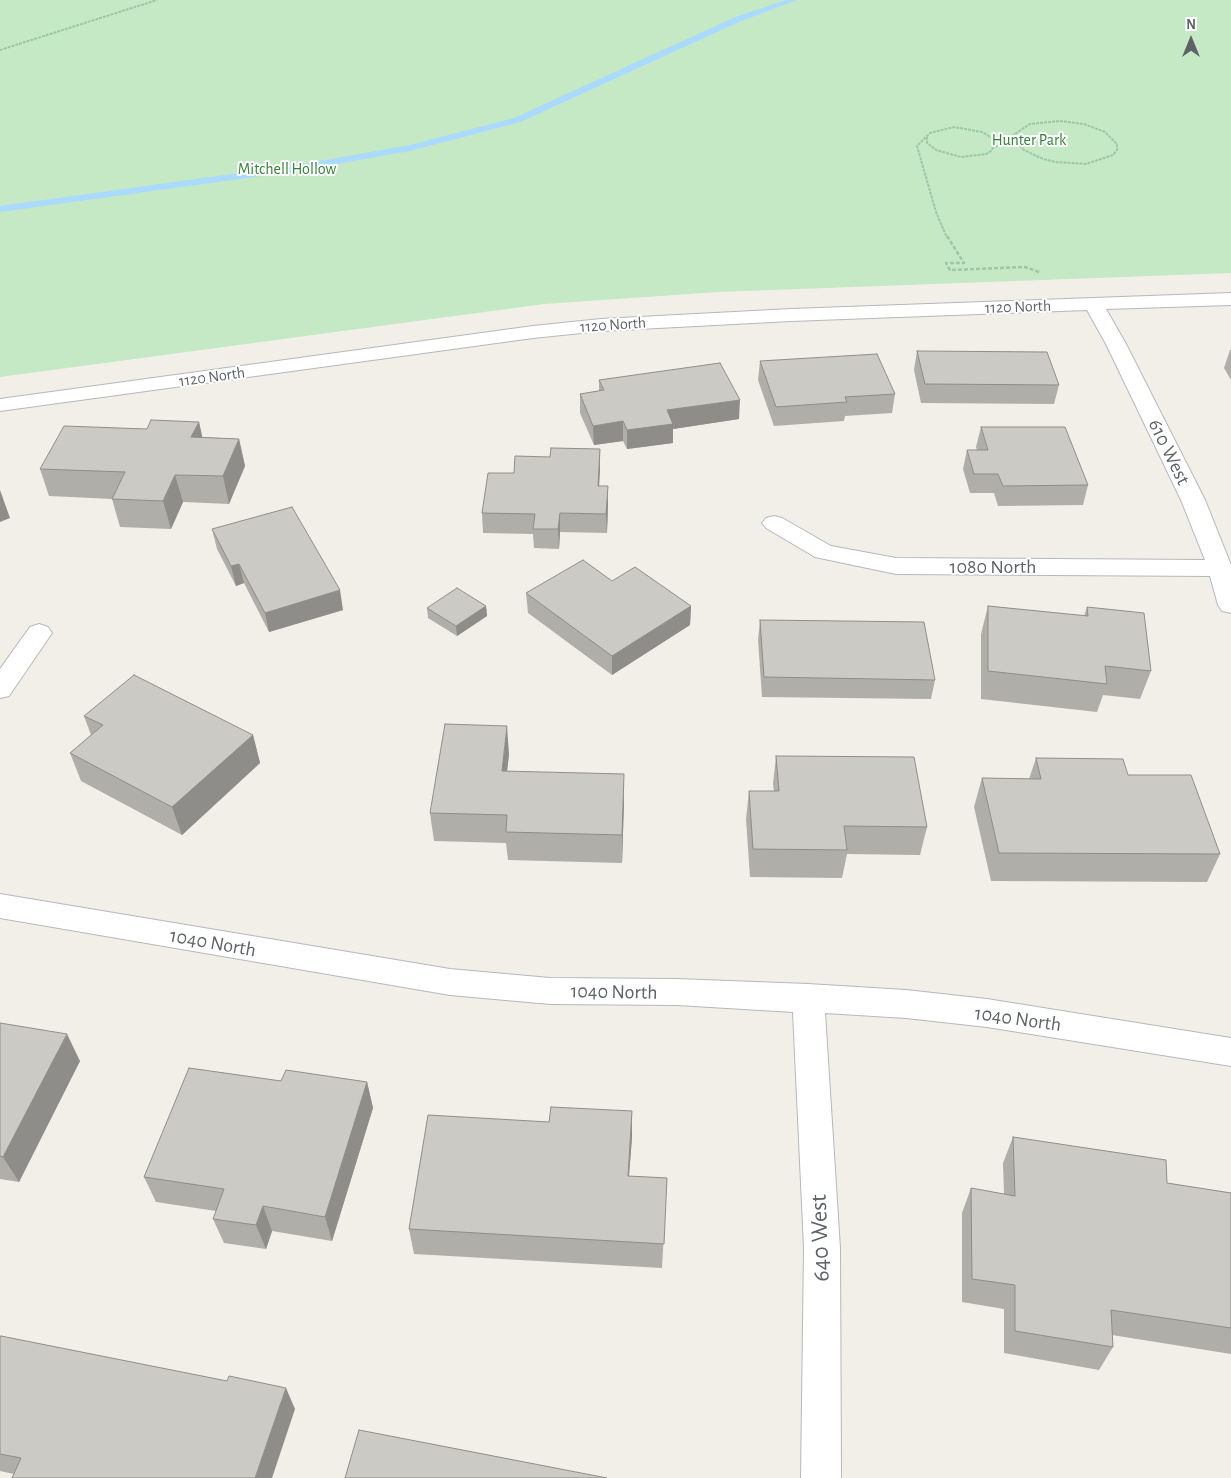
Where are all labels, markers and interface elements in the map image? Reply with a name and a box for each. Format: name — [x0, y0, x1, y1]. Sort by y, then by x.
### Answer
north arrow — [1166, 15, 1216, 65]
text: N — [1186, 18, 1196, 32]
park label: Hunter Park — [992, 130, 1066, 150]
park label: Mitchell Hollow — [238, 159, 336, 179]
street label: 1120 North — [985, 296, 1051, 318]
street label: 1120 North — [579, 313, 647, 337]
street label: 1120 North — [178, 363, 246, 391]
street label: 610 West — [1143, 415, 1195, 489]
street label: 1080 North — [950, 555, 1036, 579]
street label: 1040 North — [168, 924, 258, 962]
street label: 1040 North — [570, 979, 658, 1005]
street label: 1040 North — [973, 1001, 1063, 1037]
street label: 640 West — [804, 1194, 836, 1282]

